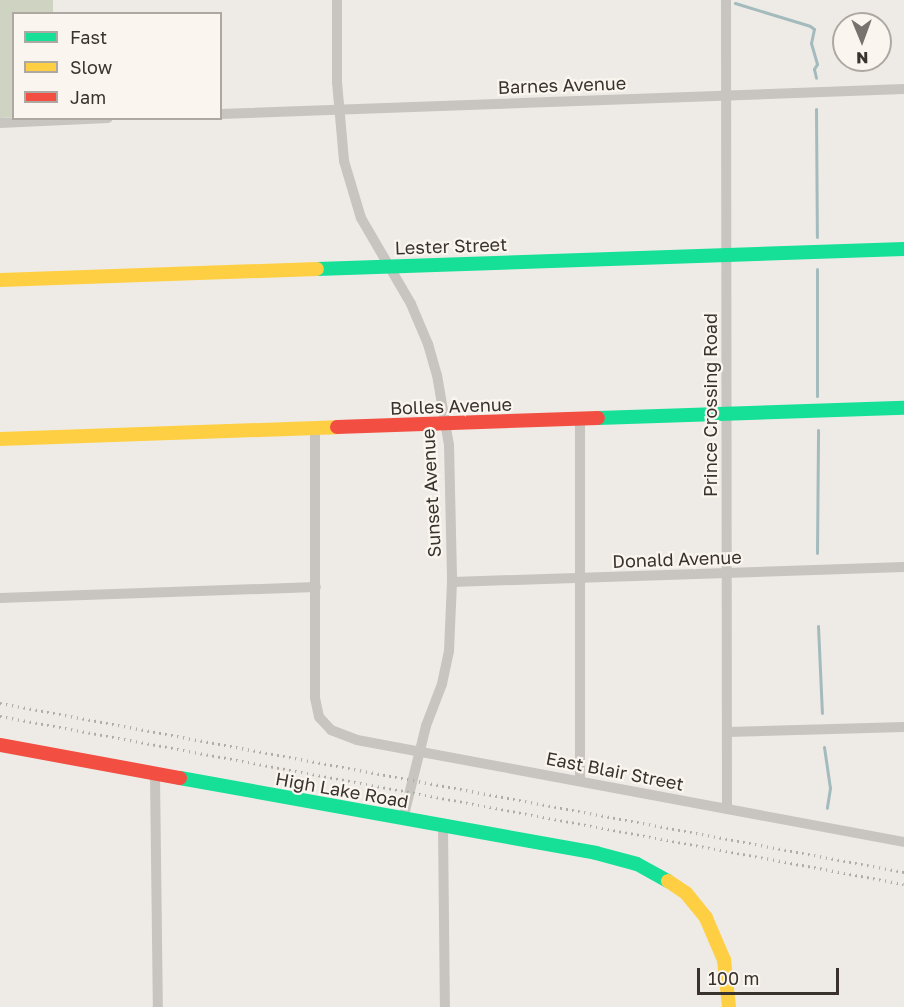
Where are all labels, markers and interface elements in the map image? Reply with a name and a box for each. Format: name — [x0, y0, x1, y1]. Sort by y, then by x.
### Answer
legend — [12, 12, 222, 120]
north arrow — [832, 12, 892, 72]
text: Fast — [70, 26, 107, 48]
text: N — [856, 48, 869, 68]
text: Slow — [70, 56, 112, 78]
street label: Barnes Avenue — [497, 72, 627, 98]
text: Jam — [70, 86, 106, 108]
street label: Lester Street — [394, 233, 508, 259]
street label: Prince Crossing Road — [699, 313, 721, 497]
street label: Bolles Avenue — [390, 393, 512, 419]
street label: Sunset Avenue — [417, 428, 445, 558]
street label: Donald Avenue — [612, 546, 742, 572]
street label: East Blair Street — [544, 747, 686, 795]
street label: High Lake Road — [274, 768, 410, 812]
scale bar — [700, 956, 842, 994]
text: 100 m — [708, 967, 759, 989]

